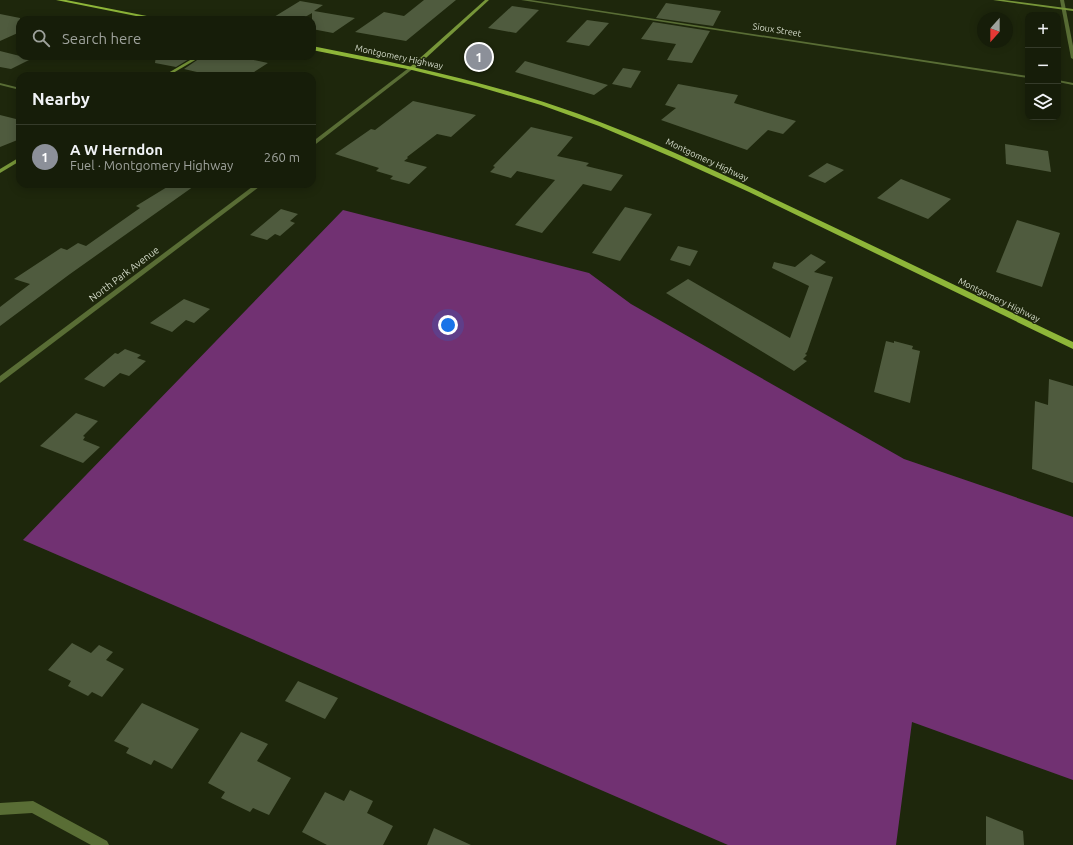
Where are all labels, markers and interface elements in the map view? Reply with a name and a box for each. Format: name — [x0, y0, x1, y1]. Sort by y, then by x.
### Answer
north arrow — [977, 12, 1013, 48]
map controls — [1025, 12, 1061, 120]
button: + — [1025, 12, 1061, 48]
search box — [16, 16, 316, 60]
street label: Sioux Street — [752, 21, 802, 39]
icon: search — [30, 27, 52, 49]
text: Search here — [62, 30, 141, 47]
pin: 1 — [466, 42, 492, 72]
street label: Montgomery Highway — [354, 43, 445, 71]
button: − — [1025, 48, 1061, 84]
button: layers — [1025, 84, 1061, 120]
text: Nearby — [32, 89, 90, 108]
street label: Montgomery Highway — [664, 137, 750, 184]
text: A W Herndon — [70, 141, 163, 158]
text: 1 — [41, 150, 49, 164]
text: 260 m — [264, 150, 300, 164]
text: Fuel · Montgomery Highway — [70, 158, 233, 172]
street label: North Park Avenue — [87, 244, 161, 304]
street label: Montgomery Highway — [957, 276, 1042, 324]
your location — [438, 315, 458, 335]

